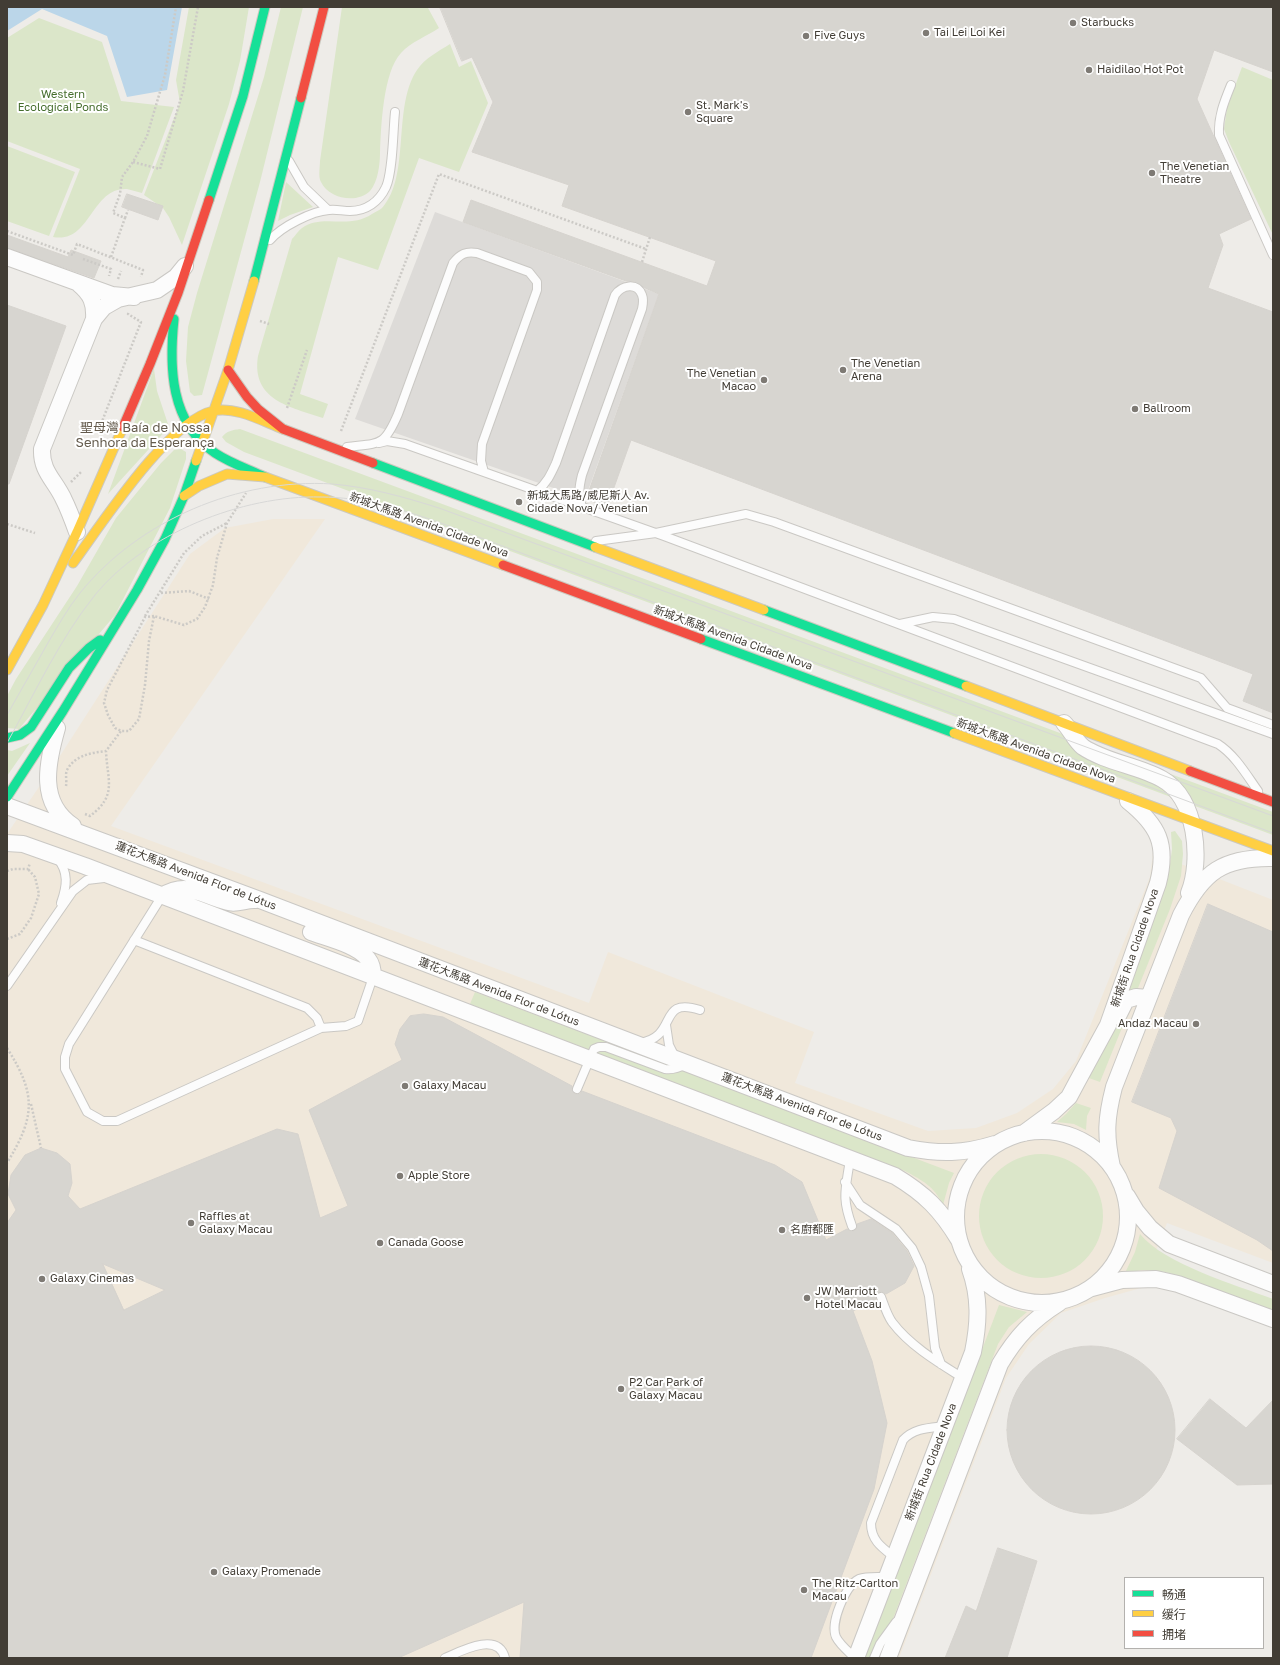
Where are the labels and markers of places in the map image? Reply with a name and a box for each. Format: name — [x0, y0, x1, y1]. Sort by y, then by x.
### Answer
place label: Starbucks — [1081, 16, 1134, 30]
marker: Starbucks — [1068, 18, 1078, 28]
place label: Tai Lei Loi Kei — [934, 26, 1005, 40]
marker: Tai Lei Loi Kei — [921, 28, 931, 38]
place label: Five Guys — [814, 29, 865, 43]
marker: Five Guys — [801, 31, 811, 41]
place label: Haidilao Hot Pot — [1097, 63, 1184, 77]
marker: Haidilao Hot Pot — [1084, 65, 1094, 75]
place label: St. Mark's Square — [696, 99, 748, 125]
marker: St. Mark's Square — [683, 107, 693, 117]
place label: The Venetian Theatre — [1160, 160, 1229, 186]
marker: The Venetian Theatre — [1147, 168, 1157, 178]
place label: The Venetian Arena — [851, 357, 920, 383]
marker: The Venetian Arena — [838, 365, 848, 375]
place label: The Venetian Macao — [687, 367, 756, 393]
marker: The Venetian Macao — [759, 375, 769, 385]
place label: Ballroom — [1143, 402, 1191, 416]
marker: Ballroom — [1130, 404, 1140, 414]
place label: 新城大馬路/威尼斯人 Av. Cidade Nova/ Venetian — [527, 489, 650, 515]
marker: 新城大馬路/威尼斯人 Av. Cidade Nova/ Venetian — [514, 497, 524, 507]
place label: Andaz Macau — [1118, 1017, 1188, 1031]
marker: Andaz Macau — [1191, 1019, 1201, 1029]
place label: Galaxy Macau — [413, 1079, 486, 1093]
marker: Galaxy Macau — [400, 1081, 410, 1091]
place label: Apple Store — [408, 1169, 470, 1183]
marker: Apple Store — [395, 1171, 405, 1181]
place label: Raffles at Galaxy Macau — [199, 1210, 272, 1236]
marker: Raffles at Galaxy Macau — [186, 1218, 196, 1228]
place label: 名廚都匯 — [790, 1223, 834, 1237]
marker: 名廚都匯 — [777, 1225, 787, 1235]
place label: Canada Goose — [388, 1236, 464, 1250]
marker: Canada Goose — [375, 1238, 385, 1248]
place label: Galaxy Cinemas — [50, 1272, 134, 1286]
marker: Galaxy Cinemas — [37, 1274, 47, 1284]
place label: JW Marriott Hotel Macau — [815, 1285, 882, 1311]
marker: JW Marriott Hotel Macau — [802, 1293, 812, 1303]
place label: P2 Car Park of Galaxy Macau — [629, 1376, 703, 1402]
marker: P2 Car Park of Galaxy Macau — [616, 1384, 626, 1394]
place label: Galaxy Promenade — [222, 1565, 321, 1579]
marker: Galaxy Promenade — [209, 1567, 219, 1577]
place label: The Ritz-Carlton Macau — [812, 1577, 898, 1603]
marker: The Ritz-Carlton Macau — [799, 1585, 809, 1595]

